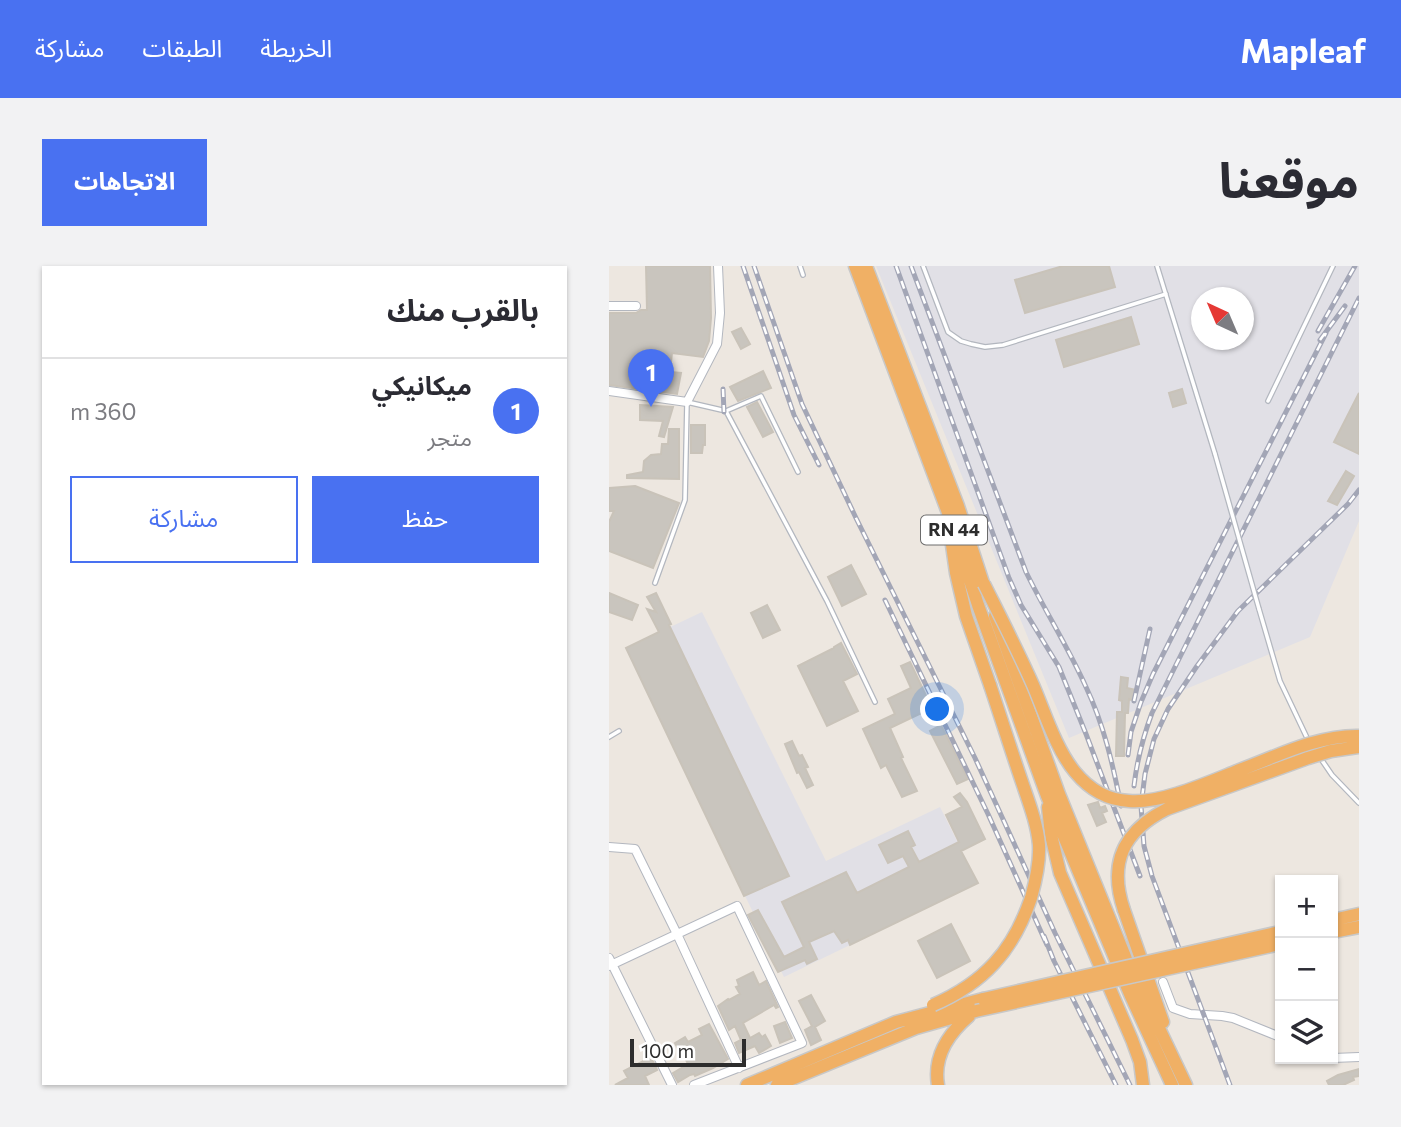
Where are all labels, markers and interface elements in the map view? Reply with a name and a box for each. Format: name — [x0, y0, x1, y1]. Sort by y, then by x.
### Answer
text: Mapleaf — [1240, 29, 1366, 70]
text: مشاركة — [35, 33, 104, 62]
text: الطبقات — [142, 33, 222, 62]
text: الخريطة — [260, 33, 332, 62]
button: الاتجاهات — [42, 139, 207, 226]
text: موقعنا — [1219, 148, 1359, 208]
north arrow — [1191, 287, 1254, 350]
text: بالقرب منك — [387, 290, 539, 327]
pin: 1 — [628, 349, 674, 407]
text: ميكانيكي — [372, 369, 472, 400]
text: 360 m — [70, 397, 137, 425]
text: 1 — [511, 397, 521, 425]
text: متجر — [428, 423, 472, 451]
button: مشاركة — [70, 476, 298, 563]
button: حفظ — [312, 476, 539, 563]
road number: RN 44 — [921, 516, 987, 544]
your location — [920, 692, 954, 726]
map controls — [1275, 875, 1338, 1064]
button: + — [1275, 875, 1338, 938]
button: − — [1275, 938, 1338, 1001]
button: layers — [1275, 1001, 1338, 1064]
scale bar — [630, 1036, 745, 1068]
text: 100 m — [641, 1039, 694, 1062]

